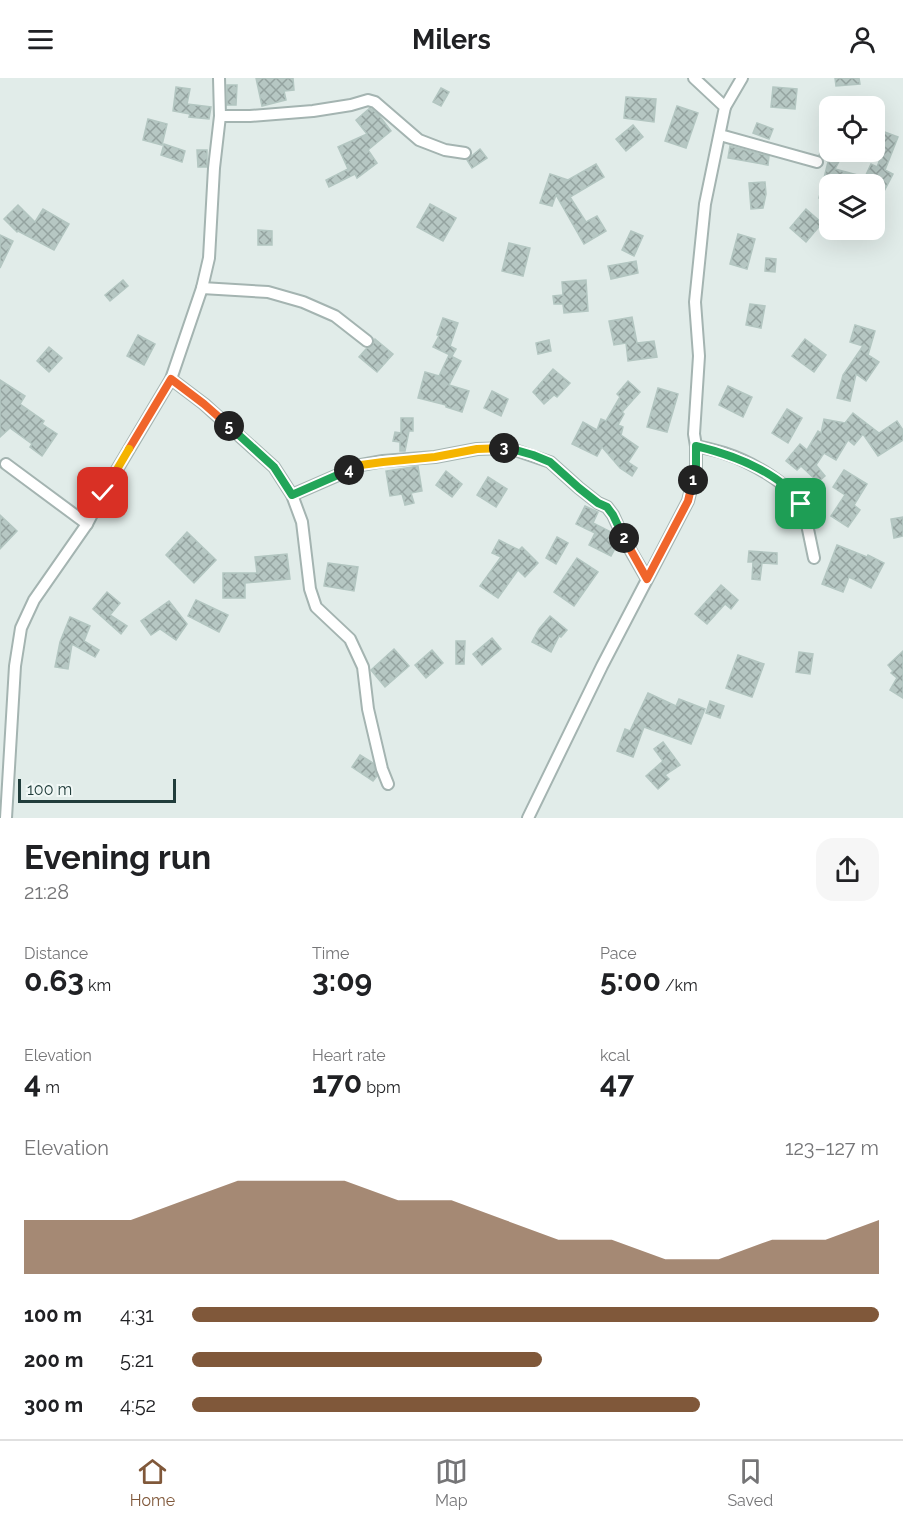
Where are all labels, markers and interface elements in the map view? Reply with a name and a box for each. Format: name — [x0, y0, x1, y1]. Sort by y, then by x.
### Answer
icon: menu — [24, 23, 57, 56]
icon: person — [846, 23, 879, 56]
text: Milers — [412, 24, 491, 55]
map controls — [819, 96, 885, 240]
button: locate — [819, 96, 885, 162]
button: layers — [819, 174, 885, 240]
pin: 5 — [214, 411, 244, 441]
text: 5 — [225, 416, 233, 435]
pin: 3 — [489, 433, 519, 463]
text: 3 — [500, 438, 508, 457]
pin: 4 — [334, 455, 364, 485]
text: 4 — [344, 460, 354, 479]
pin: 1 — [678, 465, 708, 495]
pin — [77, 467, 128, 518]
text: 1 — [689, 470, 697, 489]
icon: check — [86, 476, 119, 509]
pin — [775, 478, 826, 529]
icon: arrive — [784, 487, 817, 520]
pin: 2 — [609, 523, 639, 553]
text: 2 — [619, 528, 629, 547]
scale bar — [18, 776, 176, 804]
text: 100 m — [27, 780, 72, 799]
text: Evening run — [24, 838, 211, 877]
button: share — [816, 838, 879, 901]
text: 21:28 — [24, 880, 69, 904]
text: Distance — [24, 944, 88, 963]
text: Time — [312, 944, 349, 963]
text: Pace — [600, 944, 637, 963]
text: 0.63 — [24, 963, 84, 998]
text: 3:09 — [312, 963, 372, 998]
text: 5:00 — [600, 963, 661, 998]
text: km — [84, 976, 111, 995]
text: /km — [661, 976, 698, 995]
text: Elevation — [24, 1046, 92, 1065]
text: Heart rate — [312, 1046, 386, 1065]
text: kcal — [600, 1046, 630, 1065]
text: 4 — [24, 1065, 41, 1100]
text: 170 — [312, 1065, 362, 1100]
text: 47 — [600, 1065, 634, 1100]
text: m — [41, 1078, 60, 1097]
text: bpm — [362, 1078, 401, 1097]
text: Elevation — [24, 1136, 109, 1160]
text: 123–127 m — [785, 1136, 879, 1160]
text: 100 m — [24, 1303, 82, 1327]
text: 4:31 — [120, 1303, 154, 1327]
text: 200 m — [24, 1348, 83, 1372]
text: 5:21 — [120, 1348, 154, 1372]
text: 300 m — [24, 1393, 83, 1417]
text: 4:52 — [120, 1393, 156, 1417]
tab: Home — [130, 1455, 175, 1510]
tab: Map — [435, 1455, 468, 1510]
tab: Saved — [727, 1455, 773, 1510]

